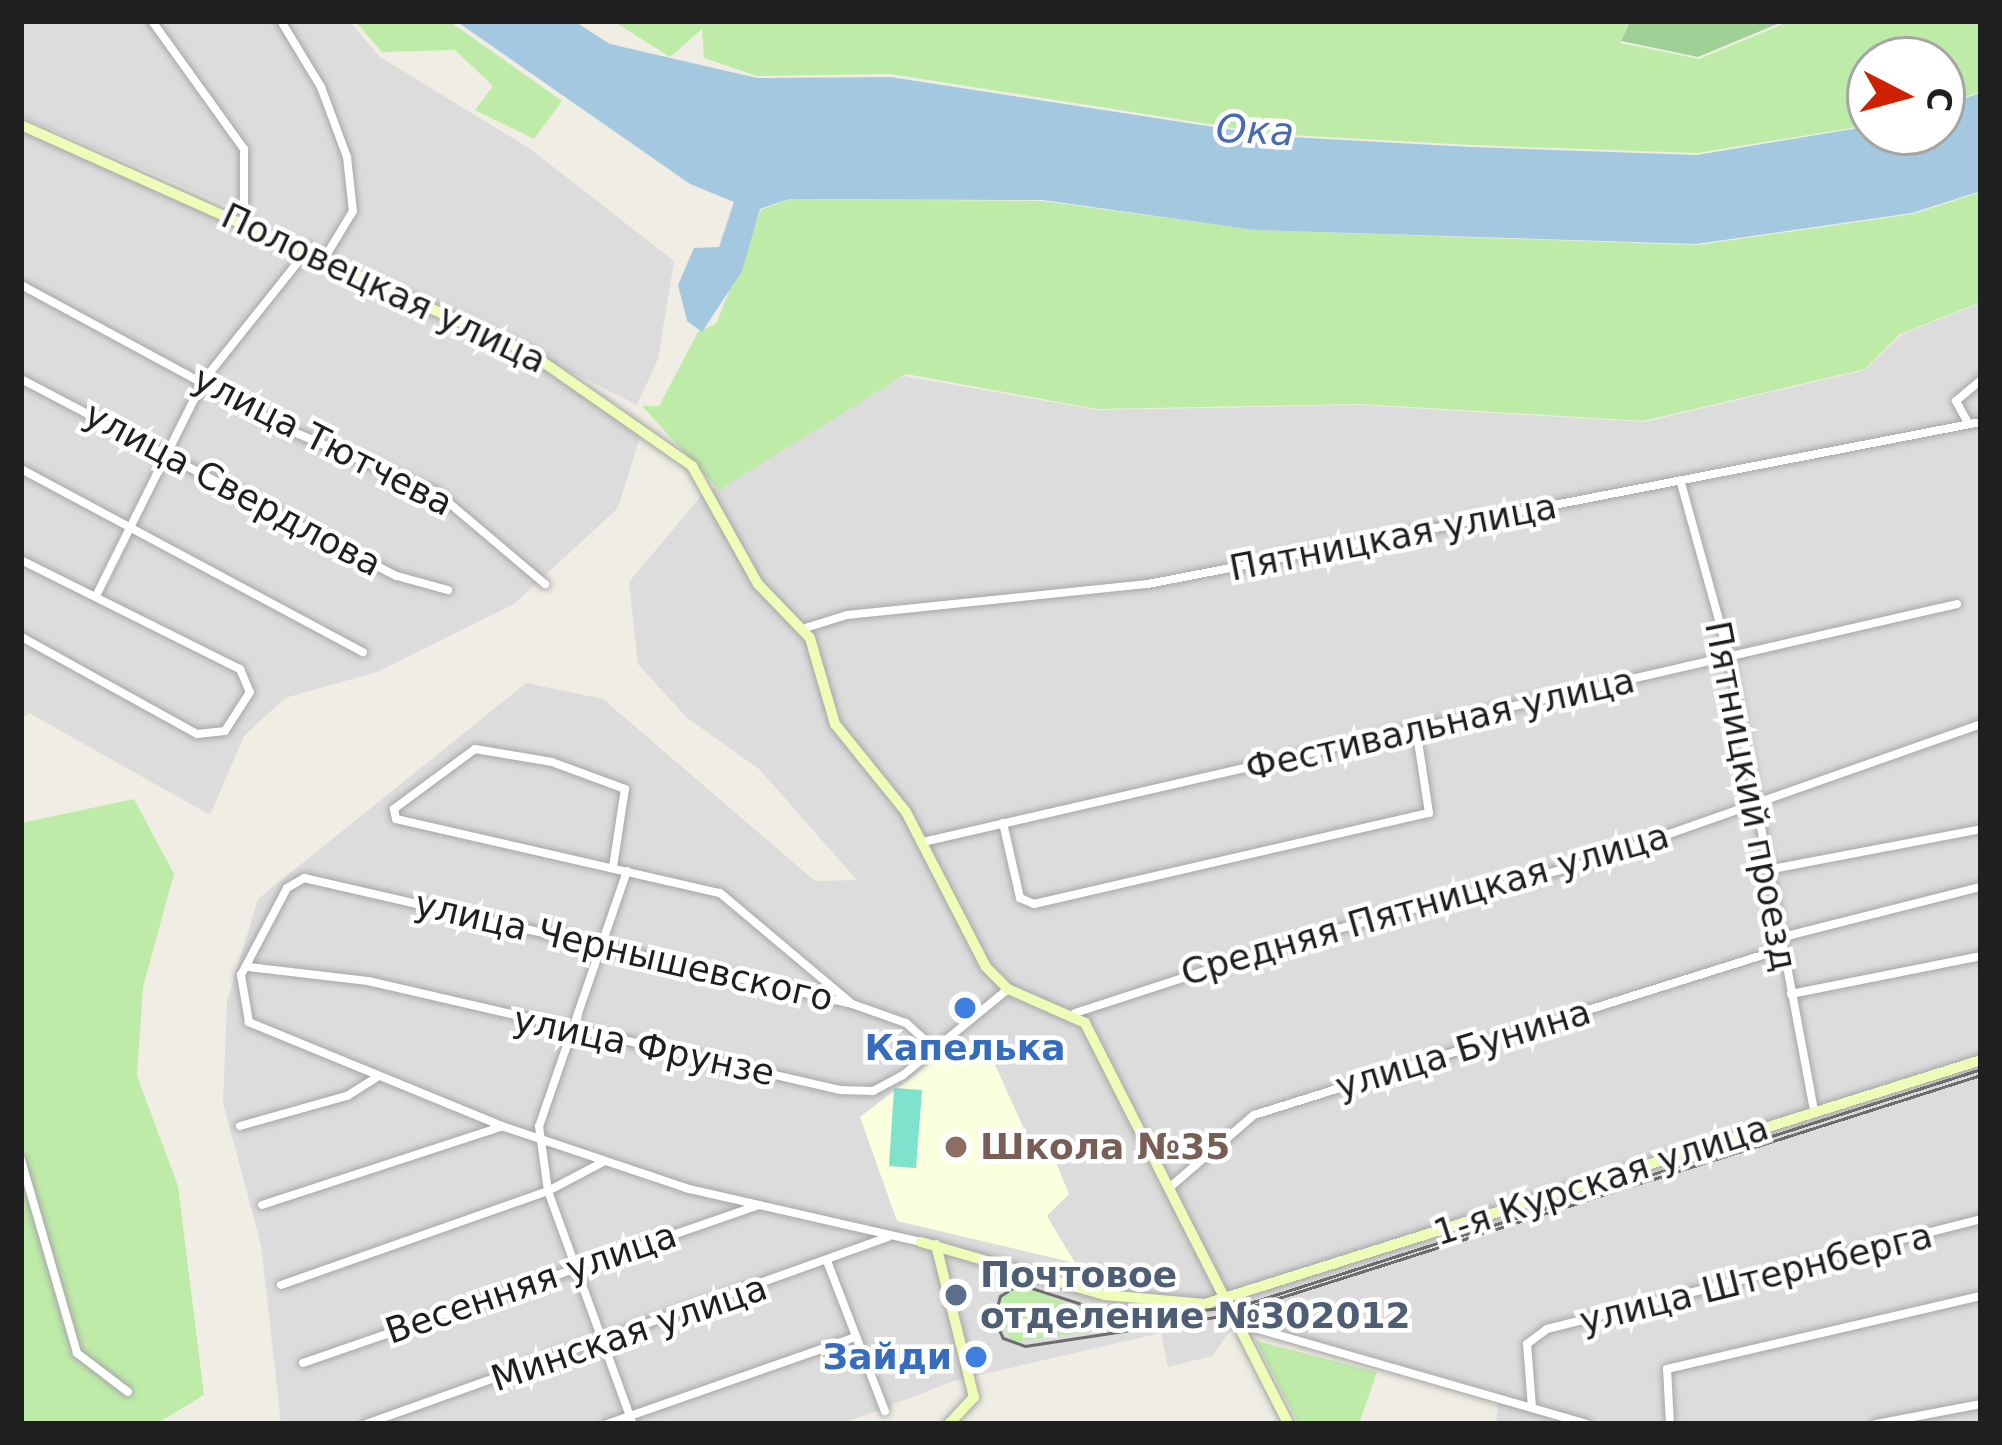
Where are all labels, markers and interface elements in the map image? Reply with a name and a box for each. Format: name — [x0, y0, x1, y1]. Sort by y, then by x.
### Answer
north arrow — [1846, 36, 1966, 156]
text: С — [1919, 85, 1960, 114]
water label: Ока — [1215, 106, 1295, 156]
street label: Половецкая улица — [215, 194, 553, 382]
street label: улица Тютчева — [186, 357, 460, 525]
street label: улица Свердлова — [77, 392, 389, 586]
street label: Пятницкая улица — [1226, 484, 1560, 590]
street label: Пятницкий проезд — [1696, 617, 1806, 975]
street label: Фестивальная улица — [1241, 658, 1639, 790]
street label: Средняя Пятницкая улица — [1176, 814, 1674, 994]
street label: улица Чернышевского — [411, 882, 837, 1020]
street label: улица Бунина — [1330, 990, 1596, 1108]
marker: Капелька — [952, 995, 978, 1021]
street label: улица Фрунзе — [510, 997, 778, 1095]
place label: Капелька — [865, 1026, 1065, 1070]
street label: 1-я Курская улица — [1428, 1105, 1774, 1255]
place label: Школа №35 — [980, 1125, 1230, 1169]
marker: Школа №35 — [943, 1134, 969, 1160]
street label: Весенняя улица — [380, 1213, 682, 1353]
street label: улица Штернберга — [1575, 1213, 1937, 1343]
place label: Почтовое отделение №302012 — [980, 1252, 1411, 1337]
street label: Минская улица — [485, 1266, 773, 1400]
marker: Почтовое отделение №302012 — [943, 1282, 969, 1308]
place label: Зайди — [823, 1335, 952, 1379]
marker: Зайди — [963, 1344, 989, 1370]

